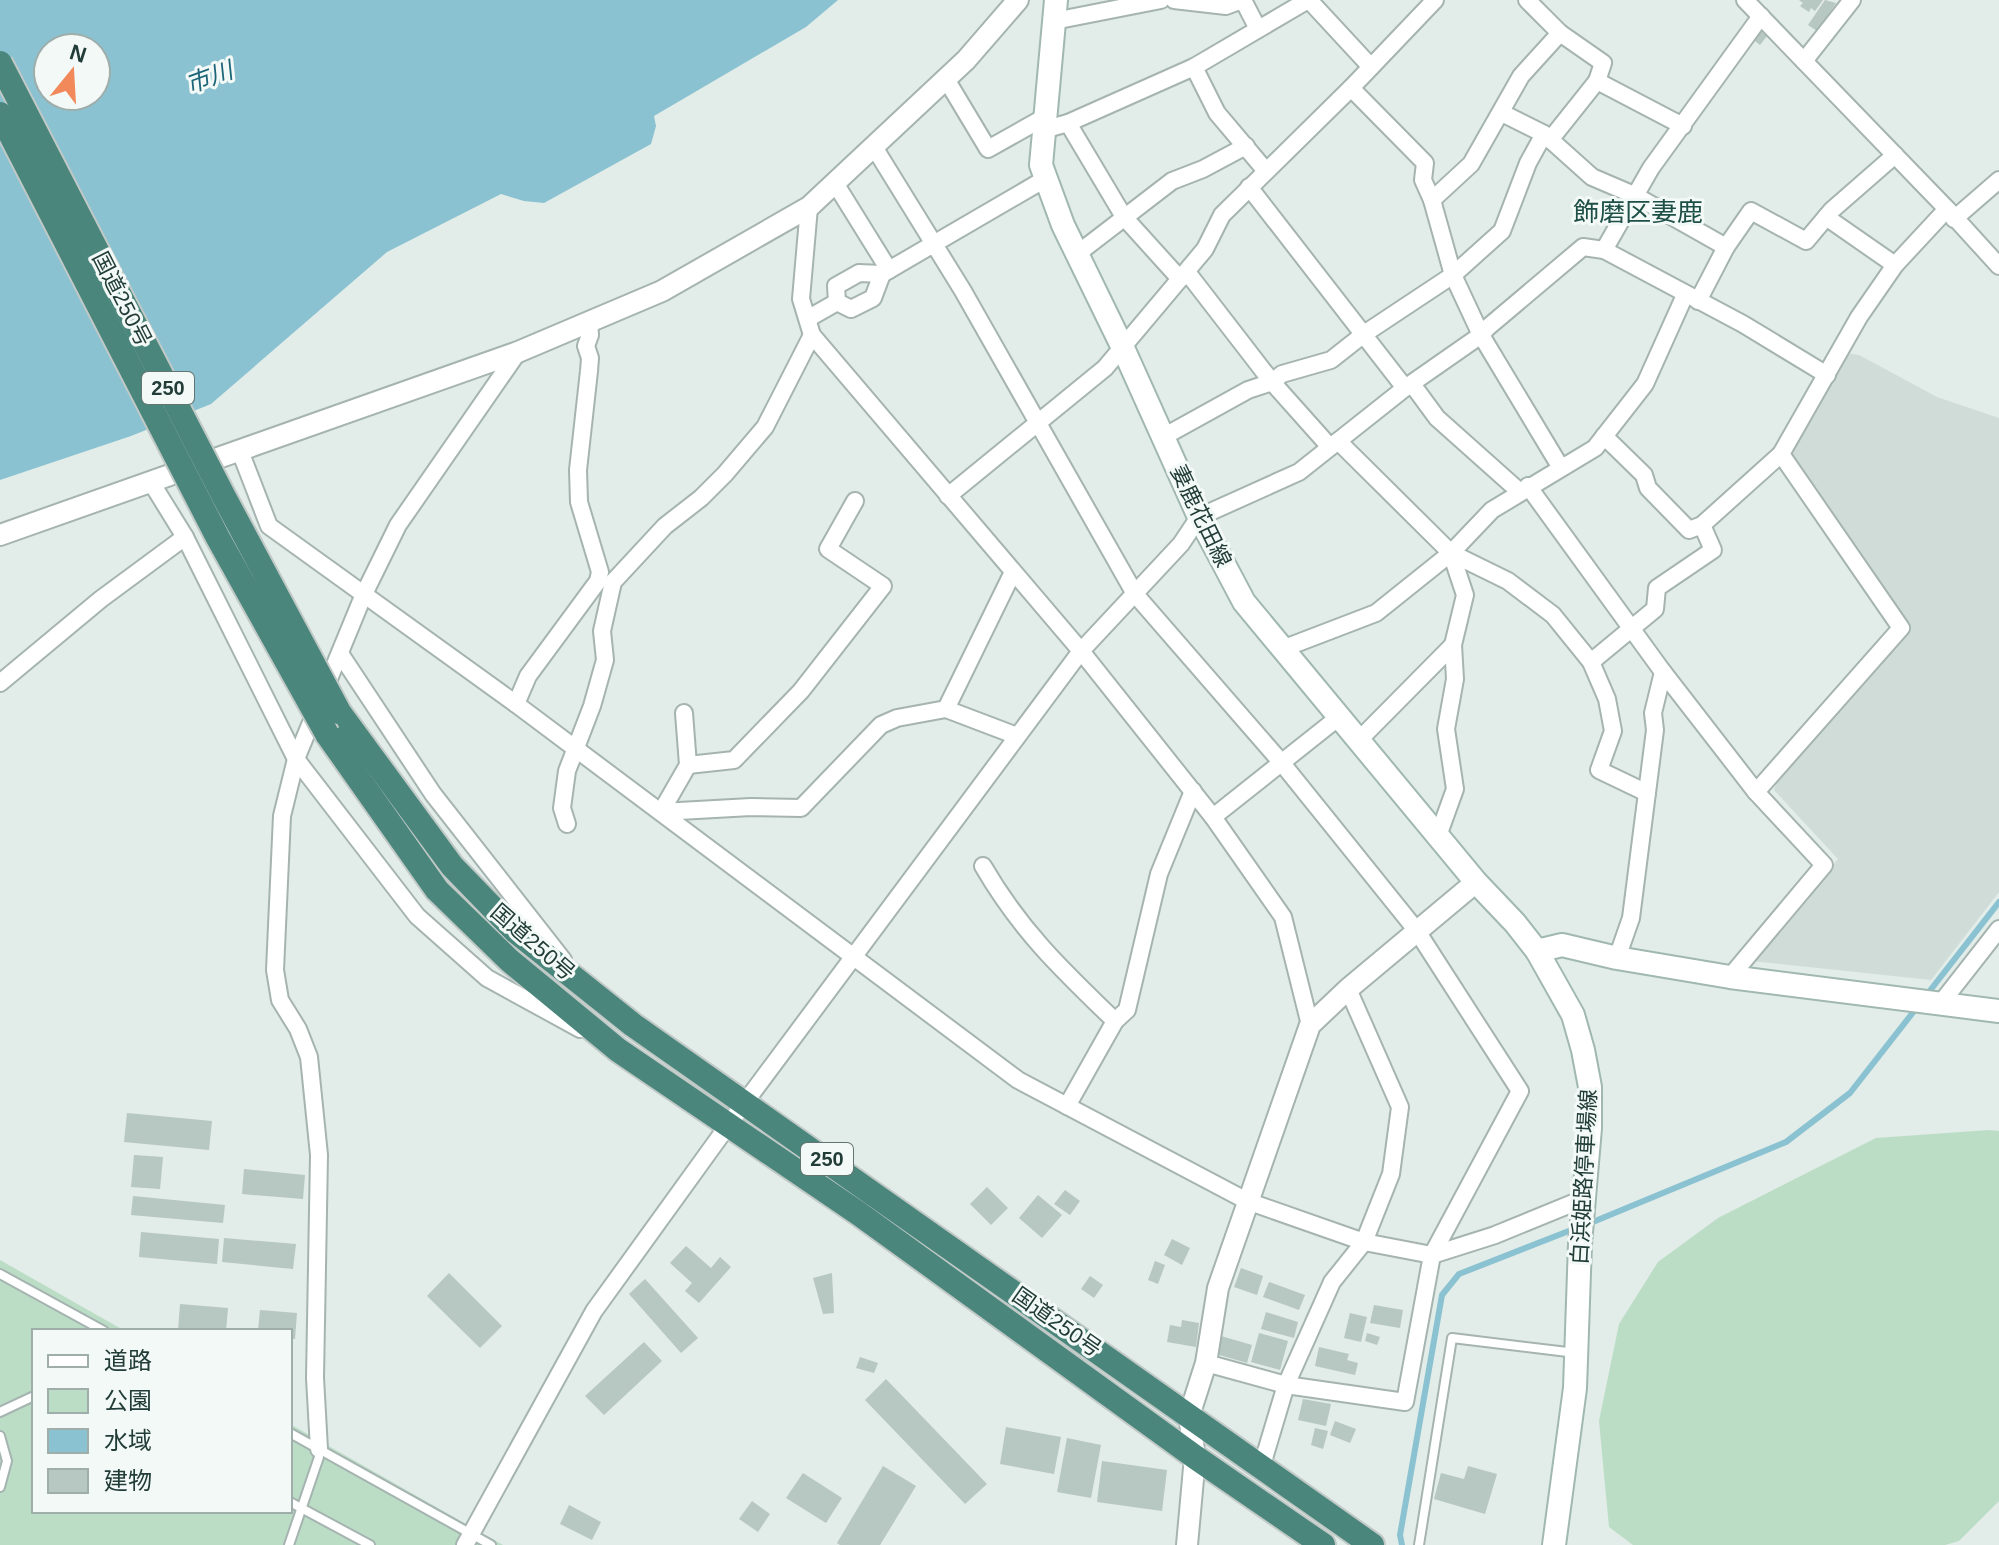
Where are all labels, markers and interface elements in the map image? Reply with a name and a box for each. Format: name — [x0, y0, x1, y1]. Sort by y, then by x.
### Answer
north arrow — [32, 32, 112, 112]
text: N — [67, 39, 89, 68]
water label: 市川 — [182, 55, 239, 98]
district label: 飾磨区妻鹿 — [1573, 197, 1703, 227]
street label: 国道250号 — [88, 248, 156, 350]
road number: 250 — [142, 372, 194, 404]
street label: 妻鹿花田線 — [1166, 461, 1236, 571]
street label: 国道250号 — [486, 899, 580, 985]
street label: 白浜姫路停車場線 — [1567, 1088, 1601, 1266]
road number: 250 — [801, 1143, 853, 1175]
street label: 国道250号 — [1008, 1282, 1106, 1362]
legend — [32, 1329, 292, 1513]
text: 道路 — [104, 1347, 152, 1374]
text: 公園 — [104, 1387, 152, 1414]
text: 水域 — [104, 1427, 152, 1454]
text: 建物 — [104, 1467, 152, 1494]

